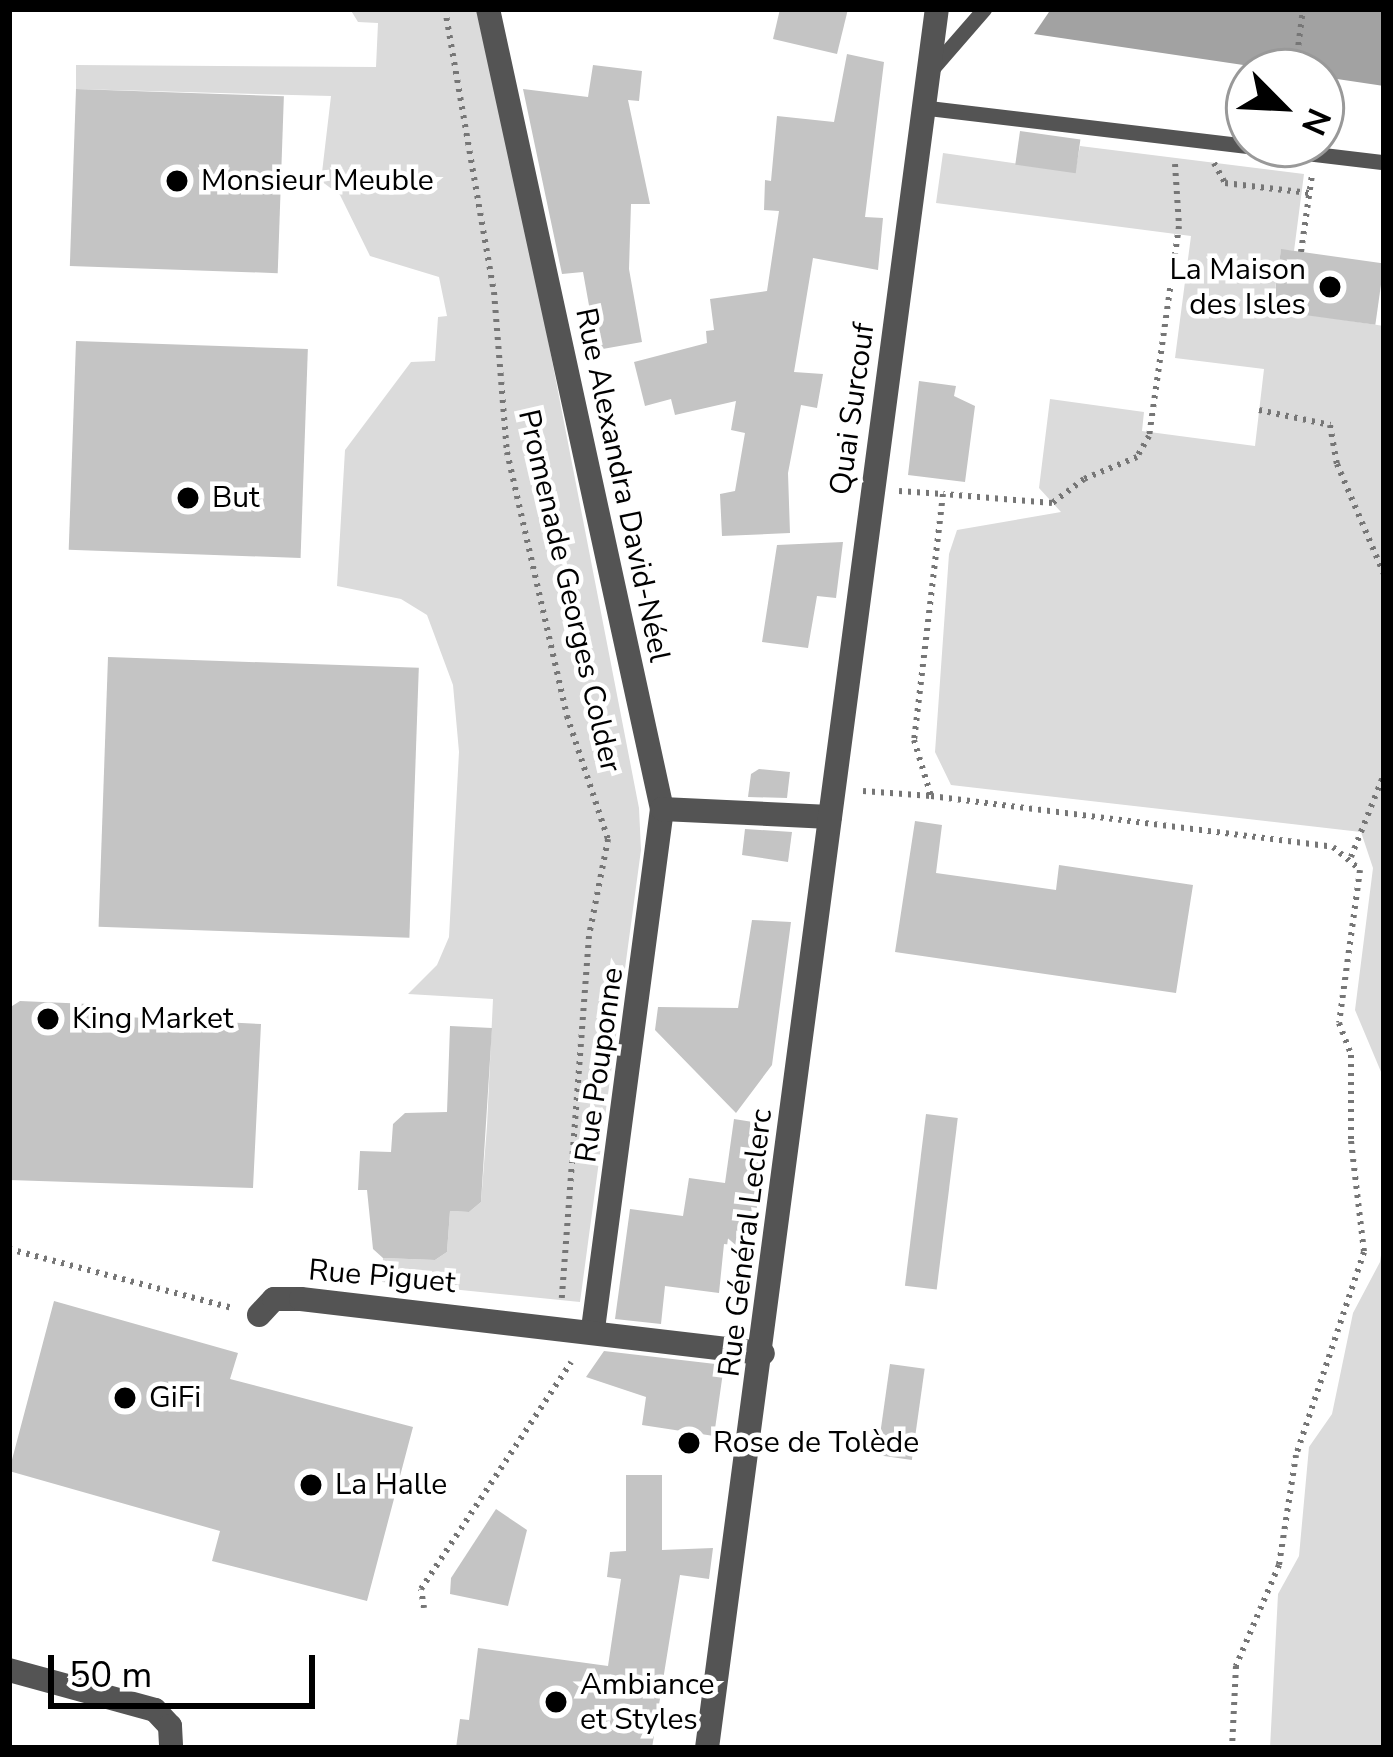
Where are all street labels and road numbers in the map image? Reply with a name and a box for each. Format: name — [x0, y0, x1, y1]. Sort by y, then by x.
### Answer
street label: Rue Alexandra David-Néel — [567, 305, 677, 665]
street label: Quai Surcouf — [823, 321, 883, 497]
street label: Promenade Georges Colder — [510, 406, 628, 776]
street label: Rue Pouponne — [568, 965, 632, 1165]
street label: Rue Général Leclerc — [712, 1107, 780, 1379]
street label: Rue Piguet — [307, 1253, 457, 1301]

